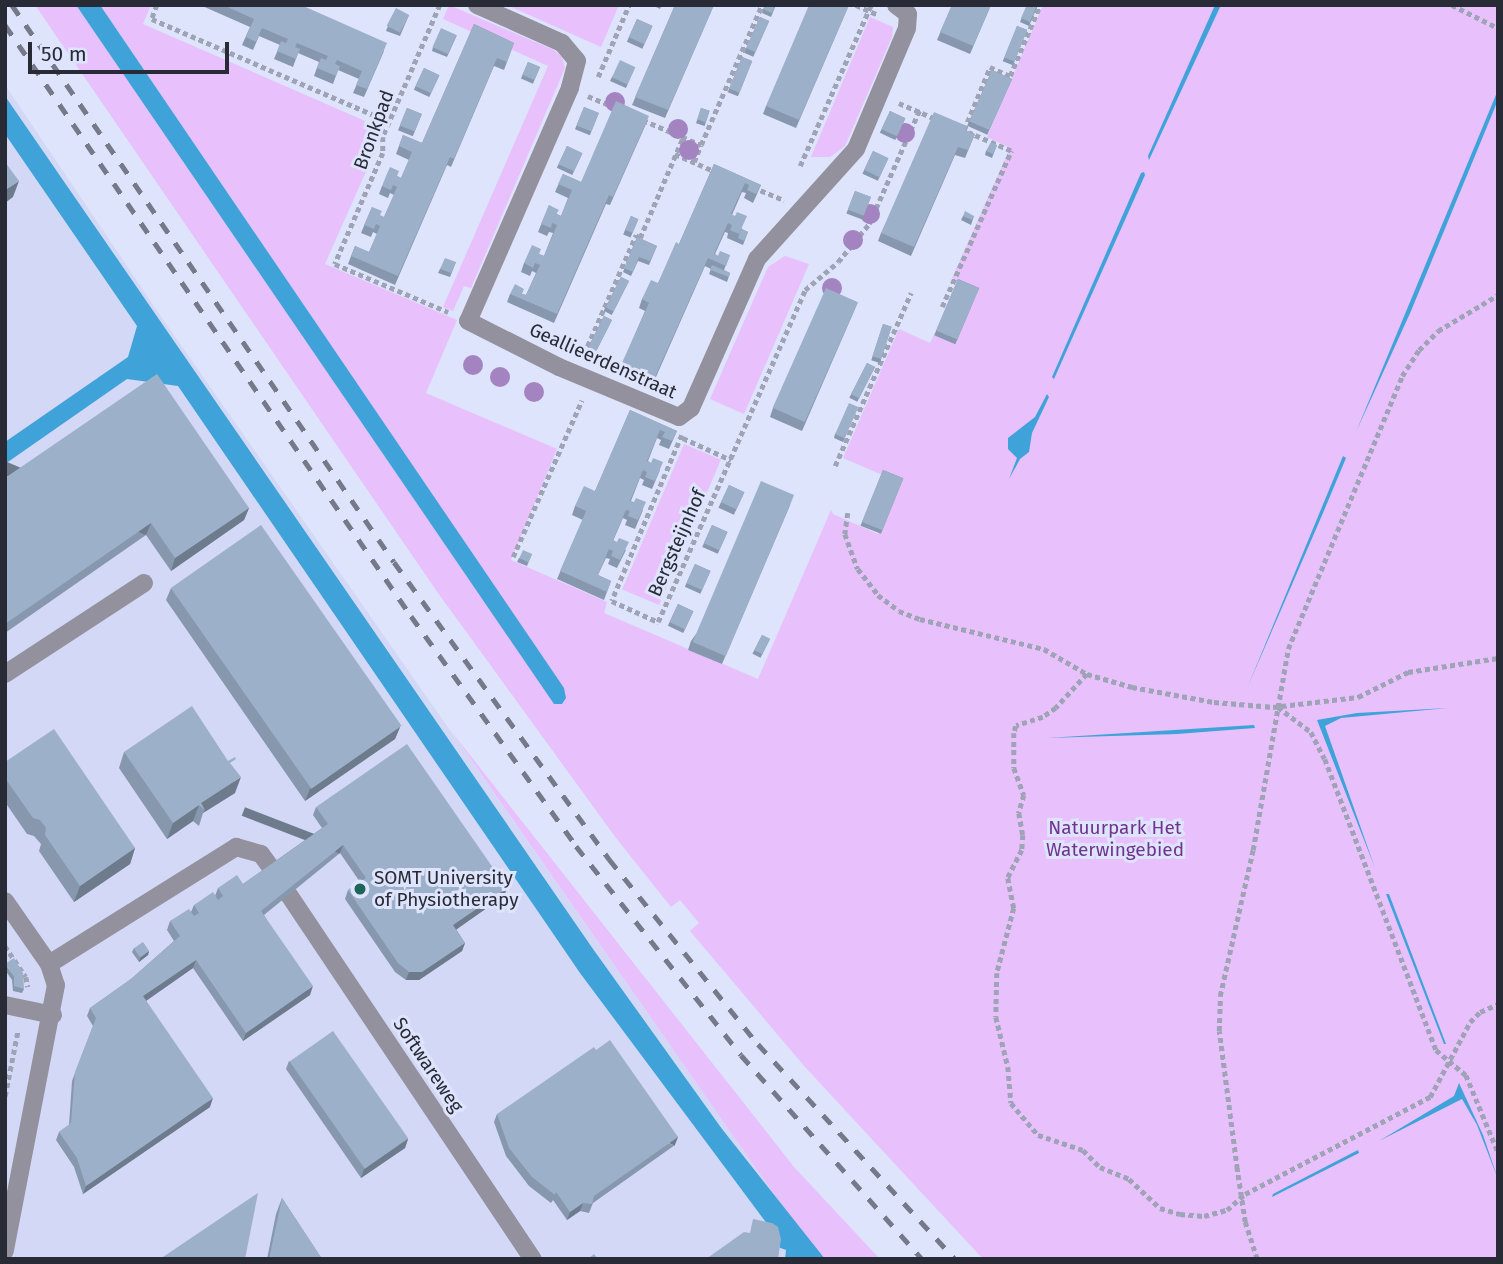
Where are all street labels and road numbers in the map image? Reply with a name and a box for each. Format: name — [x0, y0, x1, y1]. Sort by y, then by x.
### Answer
street label: Bronkpad — [349, 87, 399, 173]
street label: Geallieerdenstraat — [526, 318, 680, 404]
street label: Bergsteijnhof — [643, 486, 711, 600]
street label: Softwareweg — [388, 1013, 468, 1117]

